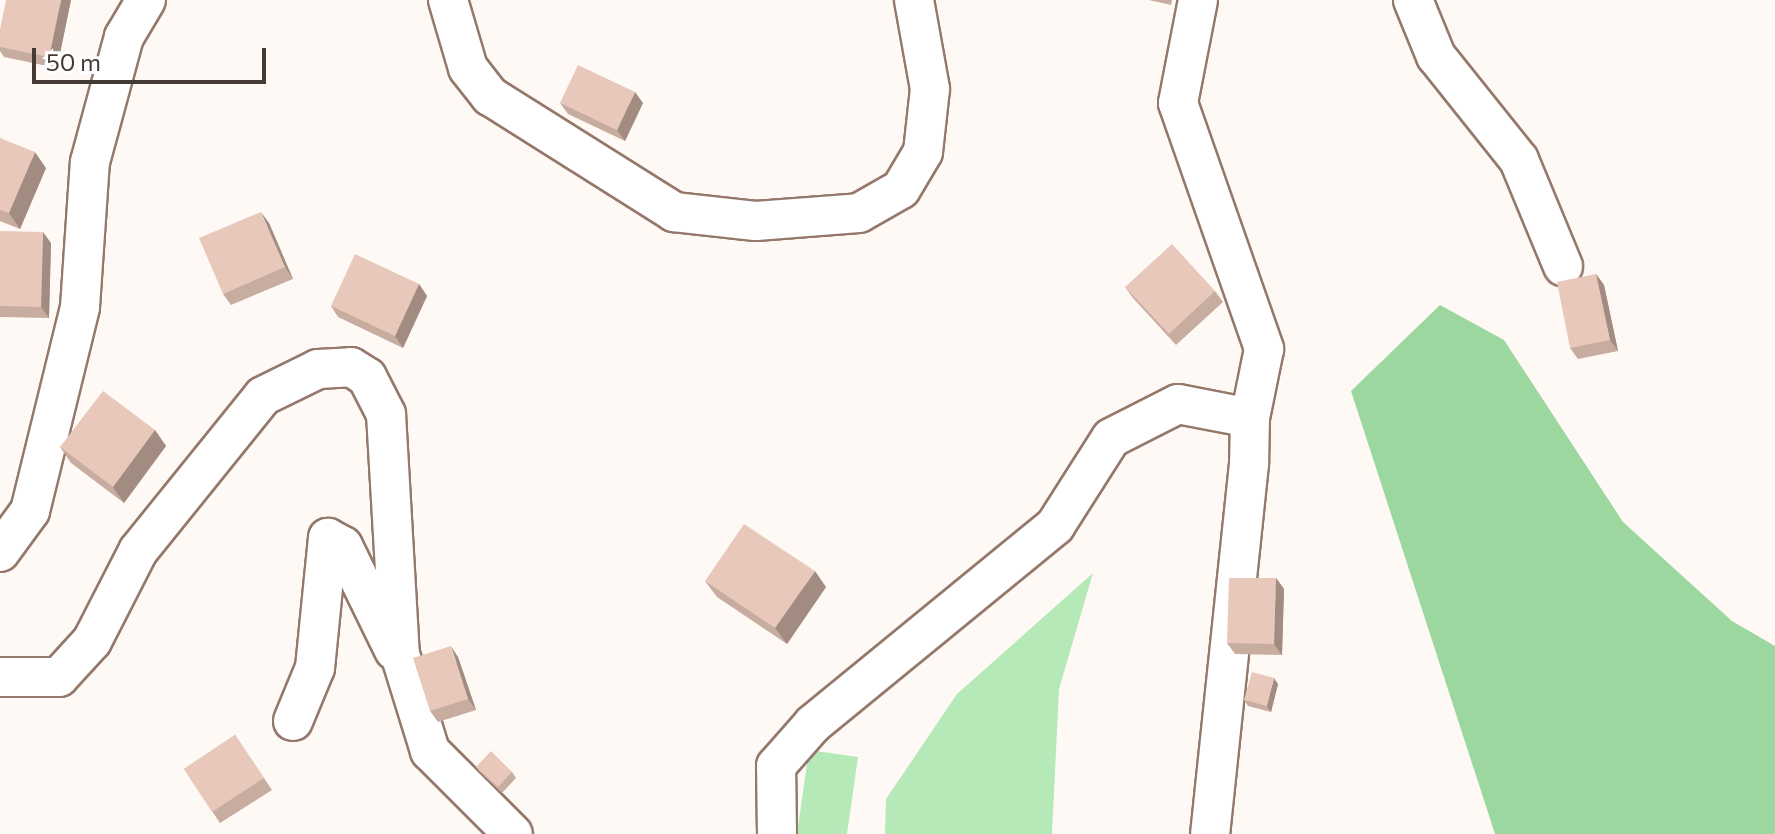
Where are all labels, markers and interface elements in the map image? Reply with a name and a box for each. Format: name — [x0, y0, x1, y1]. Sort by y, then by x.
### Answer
scale bar — [36, 32, 270, 82]
text: 50 m — [46, 47, 101, 76]

